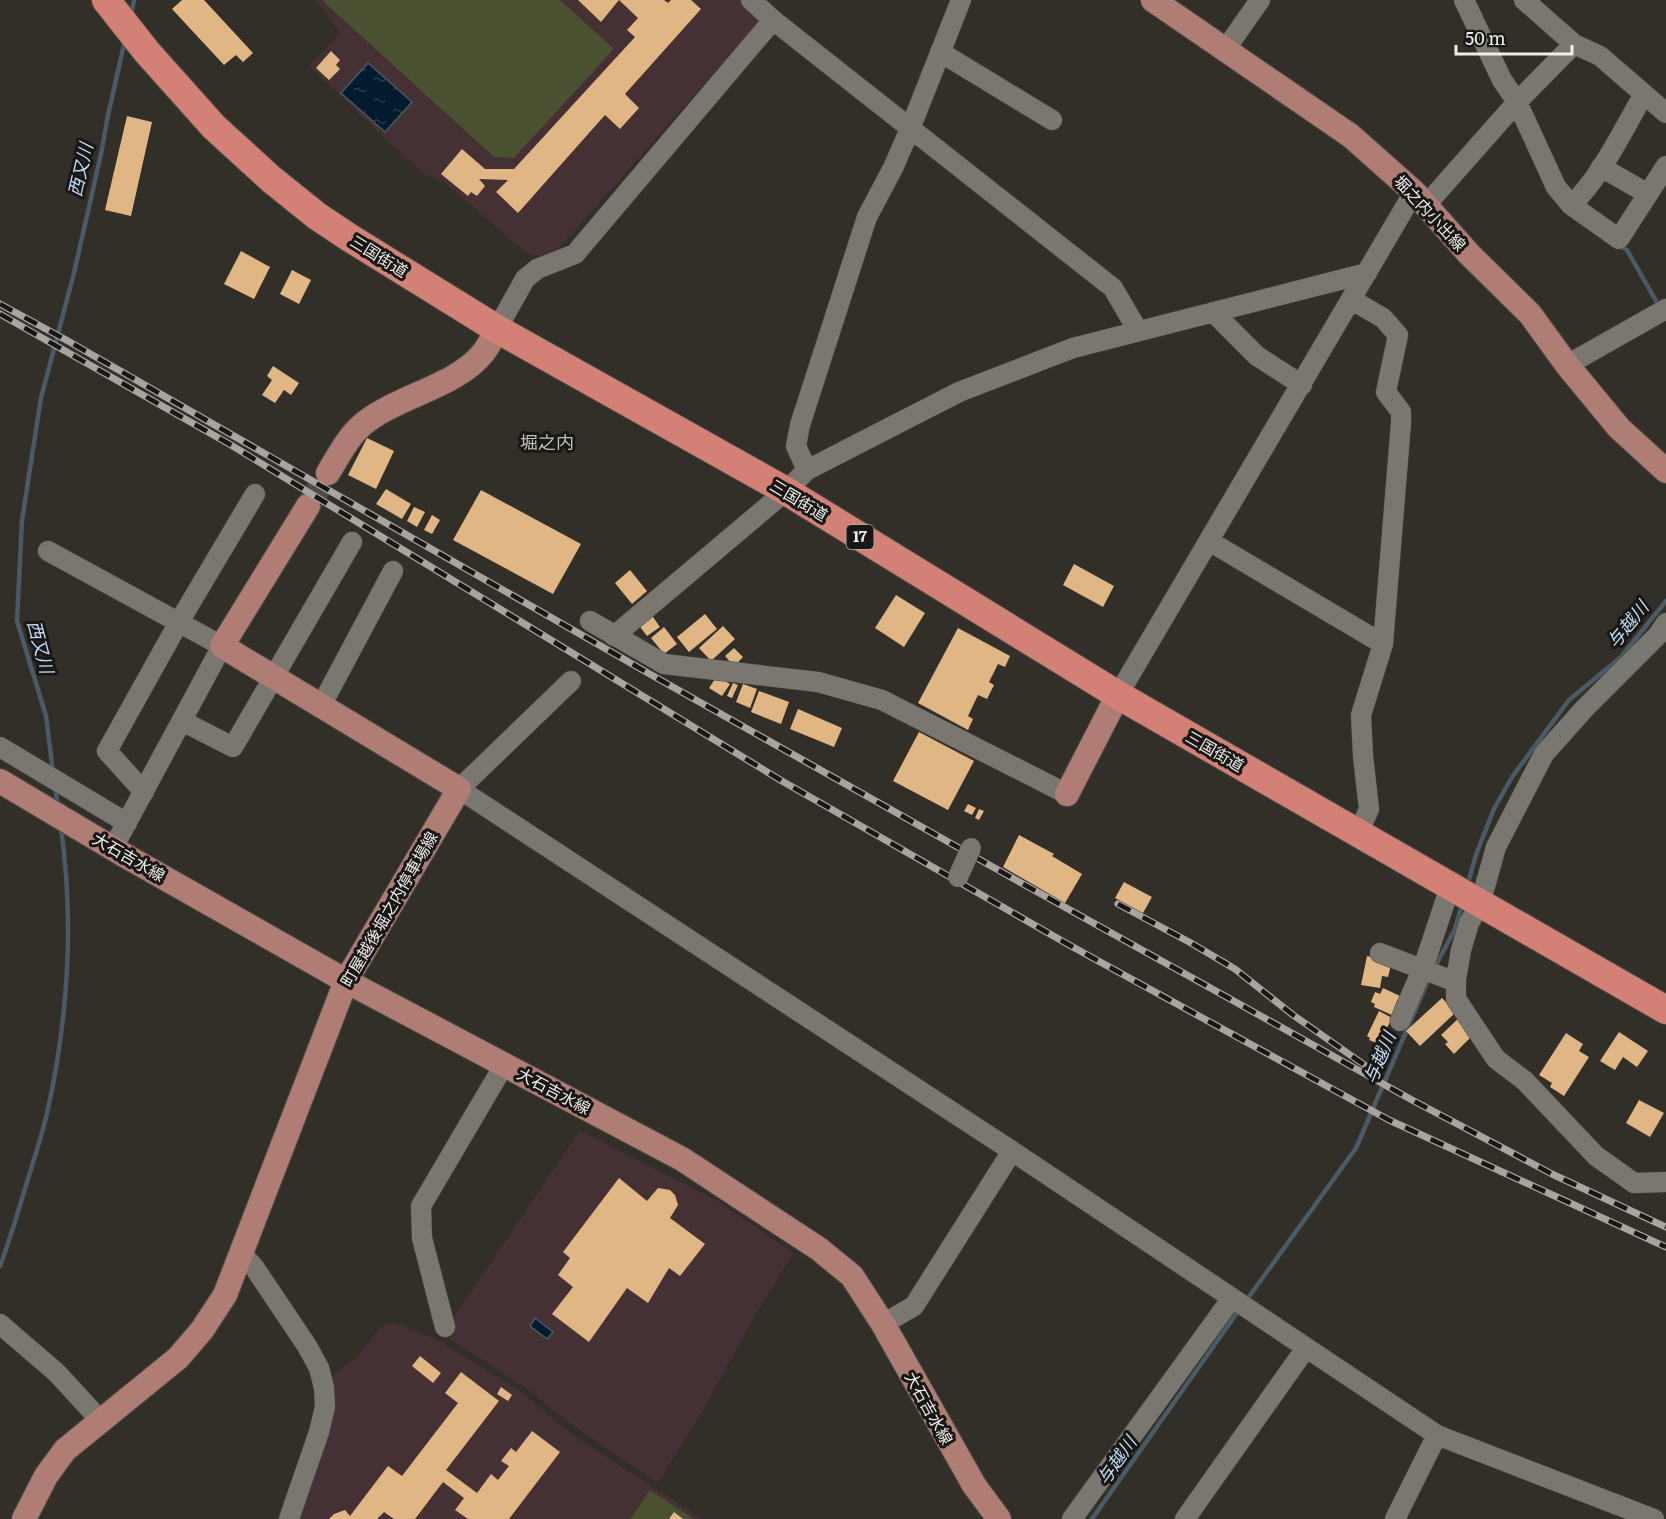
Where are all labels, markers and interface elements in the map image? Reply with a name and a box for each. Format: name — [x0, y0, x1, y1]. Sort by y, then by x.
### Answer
scale bar — [1456, 18, 1572, 56]
text: 50 m — [1465, 24, 1506, 51]
water label: 西又川 — [60, 138, 99, 199]
street label: 堀之内小出線 — [1389, 169, 1472, 256]
street label: 三国街道 — [346, 228, 413, 282]
district label: 堀之内 — [520, 428, 574, 455]
street label: 三国街道 — [766, 472, 833, 526]
road number: 17 — [846, 525, 874, 549]
water label: 与越川 — [1599, 593, 1656, 654]
water label: 西又川 — [21, 617, 62, 678]
street label: 三国街道 — [1182, 724, 1249, 777]
street label: 大石吉水線 — [89, 826, 170, 887]
street label: 町屋越後堀之内停車場線 — [334, 826, 443, 991]
water label: 与越川 — [1356, 1025, 1402, 1088]
street label: 大石吉水線 — [514, 1061, 595, 1119]
street label: 大石吉水線 — [900, 1367, 960, 1448]
water label: 与越川 — [1089, 1429, 1143, 1490]

